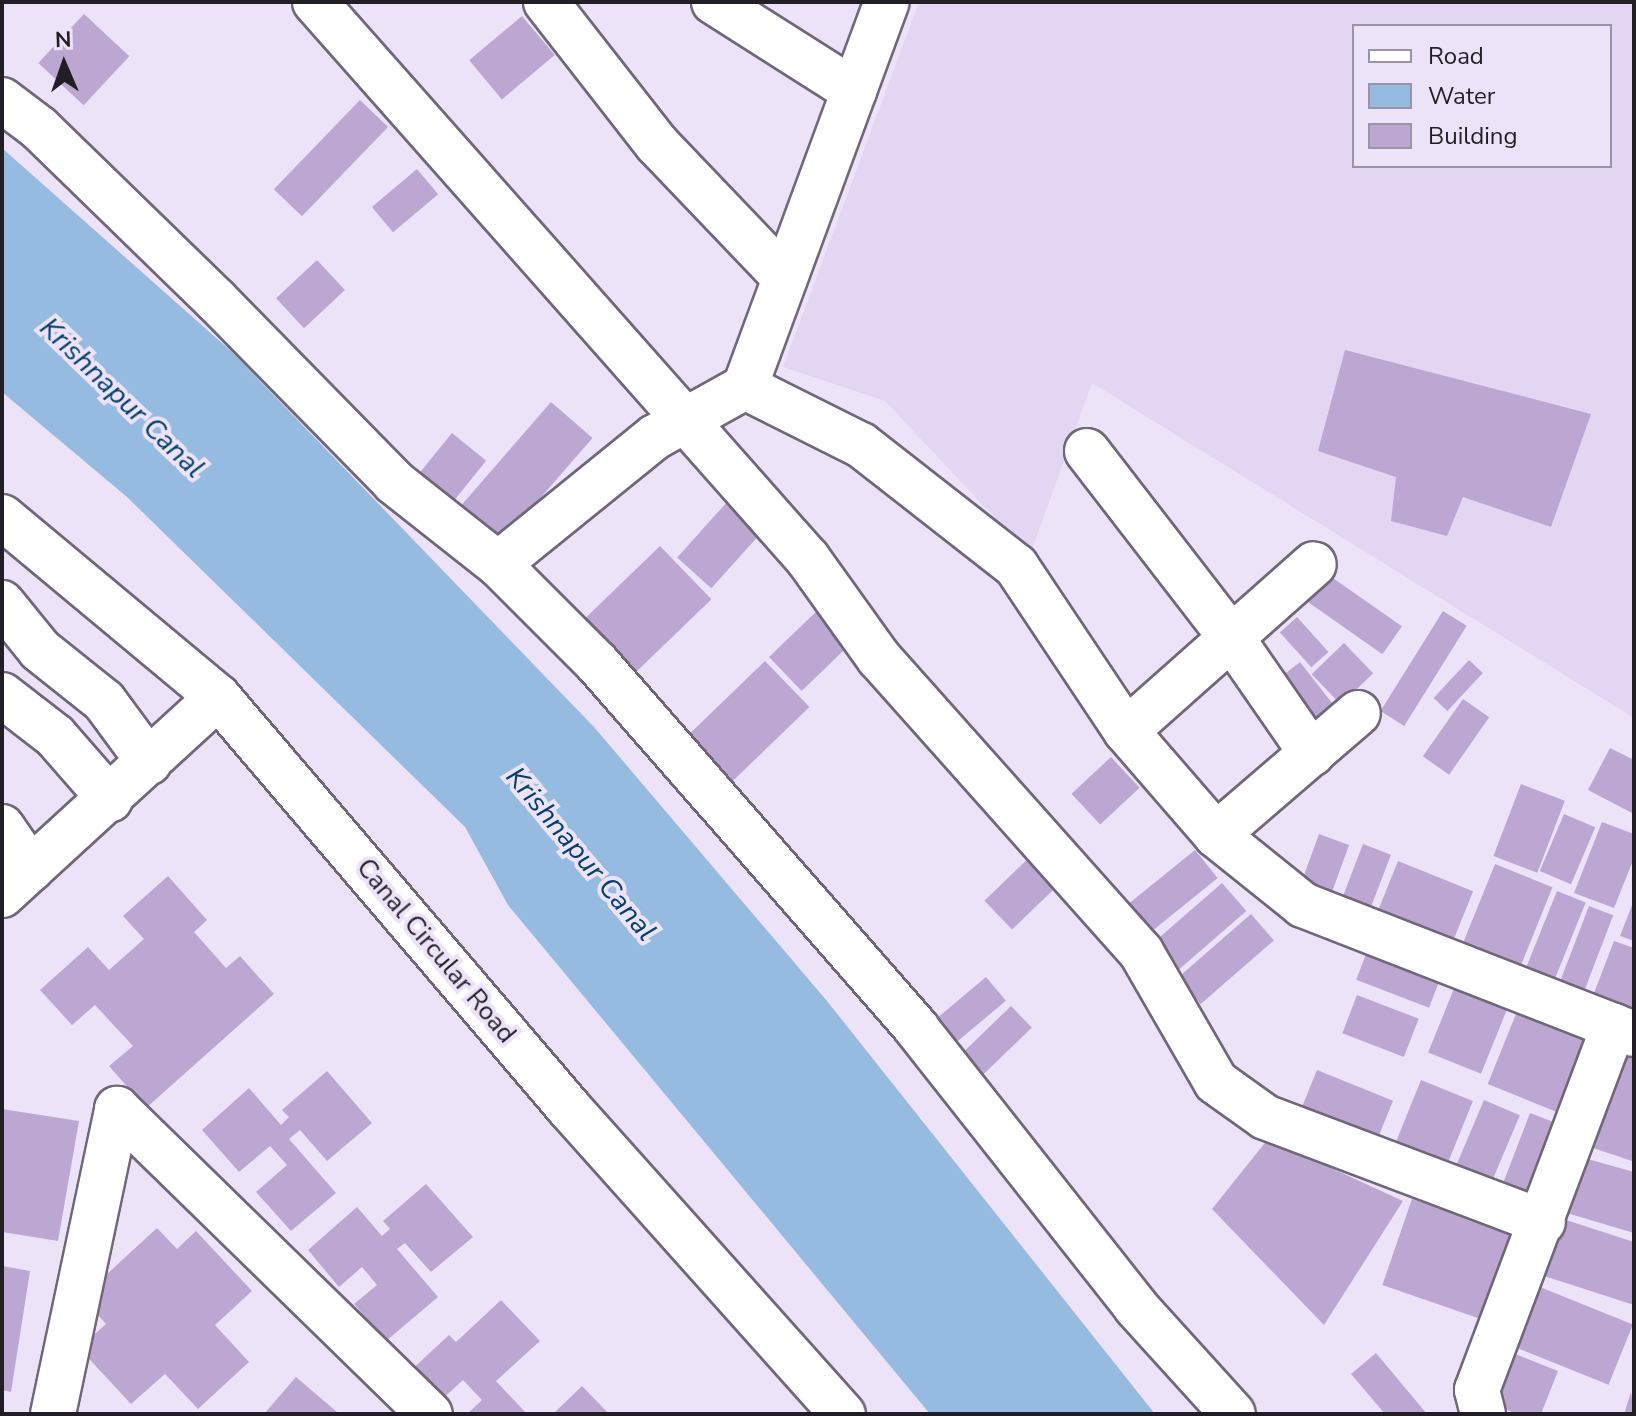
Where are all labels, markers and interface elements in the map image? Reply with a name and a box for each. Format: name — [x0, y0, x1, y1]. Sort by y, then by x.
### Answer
north arrow — [24, 24, 104, 104]
legend — [1352, 24, 1612, 168]
text: N — [54, 25, 72, 55]
text: Road — [1428, 40, 1484, 72]
text: Water — [1428, 80, 1495, 112]
text: Building — [1428, 120, 1518, 152]
water label: Krishnapur Canal — [33, 311, 211, 485]
water label: Krishnapur Canal — [499, 761, 663, 947]
street label: Canal Circular Road — [350, 852, 522, 1050]

